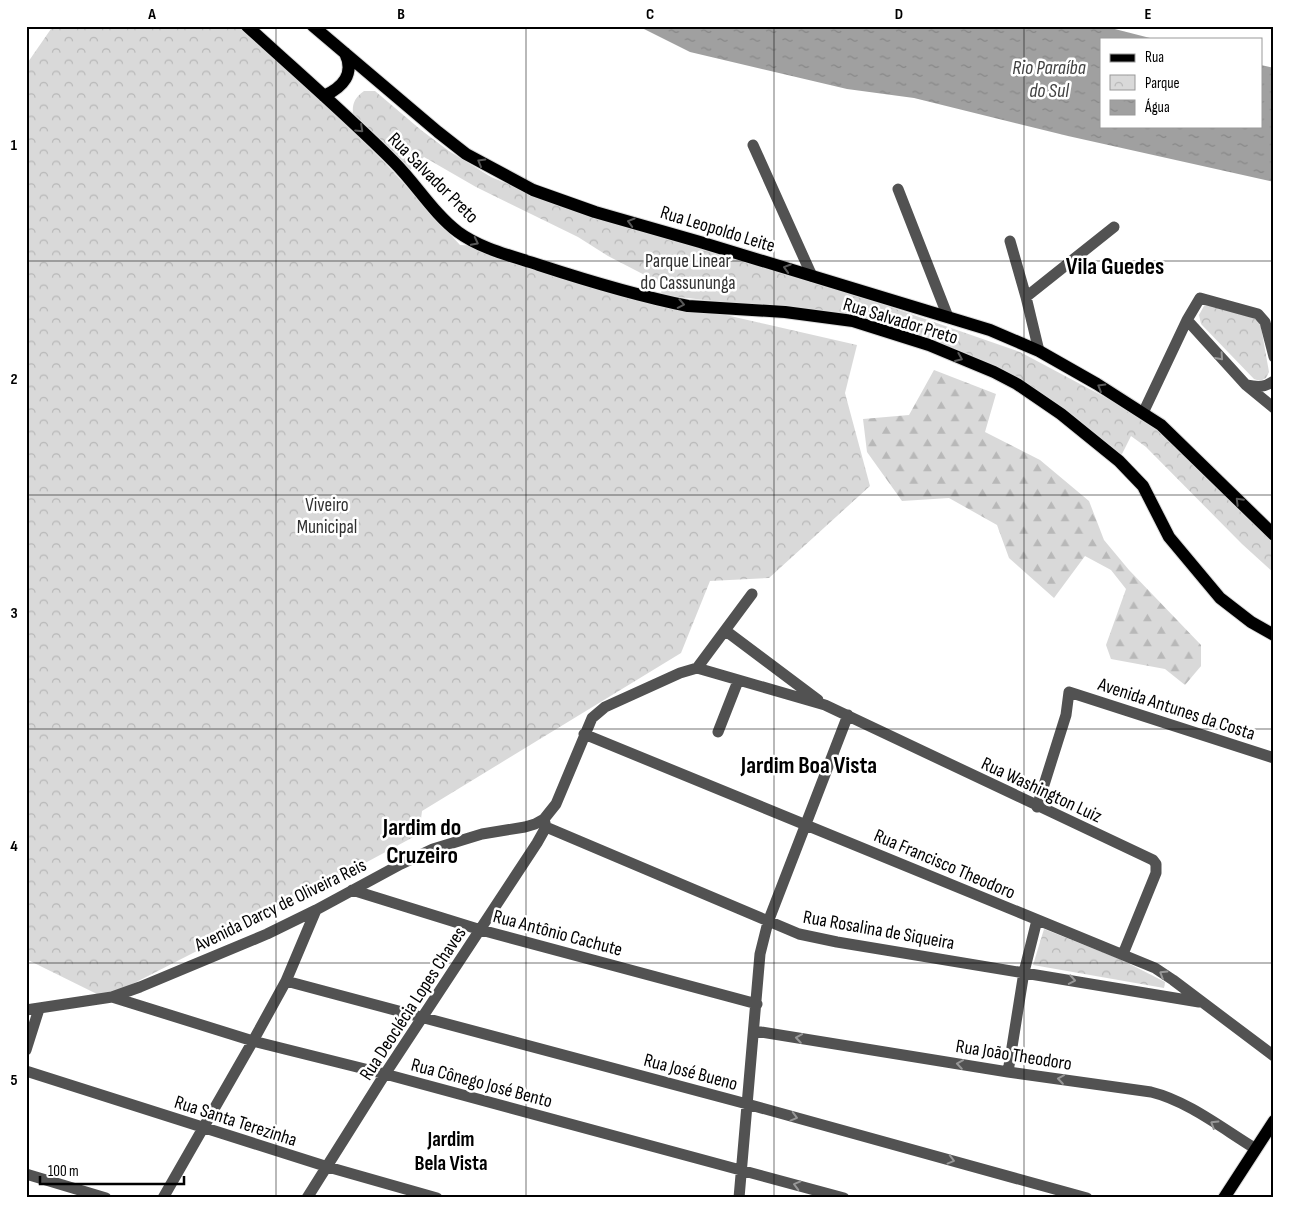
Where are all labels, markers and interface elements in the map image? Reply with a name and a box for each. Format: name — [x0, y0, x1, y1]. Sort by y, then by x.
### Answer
text: A — [147, 5, 156, 24]
text: B — [397, 5, 405, 24]
text: C — [646, 5, 654, 24]
text: D — [895, 5, 903, 24]
text: E — [1145, 5, 1152, 24]
legend — [1100, 38, 1262, 128]
text: Rua — [1145, 48, 1164, 67]
water label: Rio Paraíba do Sul — [1012, 56, 1086, 103]
text: Parque — [1145, 74, 1180, 93]
text: Água — [1144, 98, 1170, 117]
one-way arrow — [354, 123, 363, 132]
street label: Rua Salvador Preto — [383, 128, 483, 228]
text: 1 — [11, 136, 18, 155]
one-way arrow — [477, 159, 486, 169]
street label: Rua Leopoldo Leite — [657, 201, 778, 258]
one-way arrow — [628, 217, 636, 227]
one-way arrow — [470, 236, 479, 246]
park label: Parque Linear do Cassununga — [640, 250, 736, 295]
district label: Vila Guedes — [1066, 252, 1164, 281]
one-way arrow — [783, 264, 792, 274]
street label: Rua Salvador Preto — [840, 293, 961, 350]
one-way arrow — [676, 299, 685, 309]
one-way arrow — [954, 351, 963, 362]
one-way arrow — [1214, 351, 1223, 360]
text: 2 — [10, 370, 18, 389]
one-way arrow — [1098, 383, 1107, 393]
park label: Viveiro Municipal — [297, 494, 357, 539]
one-way arrow — [1236, 497, 1245, 506]
text: 3 — [10, 604, 18, 623]
street label: Avenida Antunes da Costa — [1094, 673, 1258, 746]
district label: Jardim Boa Vista — [740, 751, 877, 780]
street label: Rua Washington Luiz — [977, 752, 1105, 828]
district label: Jardim do Cruzeiro — [382, 813, 461, 870]
street label: Rua Francisco Theodoro — [870, 824, 1019, 905]
text: 4 — [10, 837, 18, 856]
street label: Avenida Darcy de Oliveira Reis — [190, 854, 370, 957]
street label: Rua Antônio Cachute — [490, 905, 625, 962]
street label: Rua Rosalina de Siqueira — [801, 906, 956, 955]
street label: Rua Deoclécia Lopes Chaves — [355, 923, 472, 1085]
one-way arrow — [1159, 970, 1168, 980]
one-way arrow — [1068, 975, 1077, 985]
one-way arrow — [795, 1033, 803, 1044]
street label: Rua João Theodoro — [954, 1035, 1073, 1076]
street label: Rua José Bueno — [641, 1049, 740, 1096]
street label: Rua Cônego José Bento — [408, 1054, 555, 1113]
one-way arrow — [955, 1059, 963, 1070]
text: 5 — [10, 1071, 18, 1090]
one-way arrow — [1056, 1075, 1065, 1085]
street label: Rua Santa Terezinha — [171, 1091, 300, 1152]
one-way arrow — [790, 1111, 799, 1122]
one-way arrow — [1211, 1120, 1220, 1130]
district label: Jardim Bela Vista — [414, 1127, 488, 1176]
scale bar — [40, 1154, 184, 1186]
one-way arrow — [947, 1154, 955, 1165]
text: 100 m — [48, 1162, 79, 1181]
one-way arrow — [793, 1180, 802, 1191]

